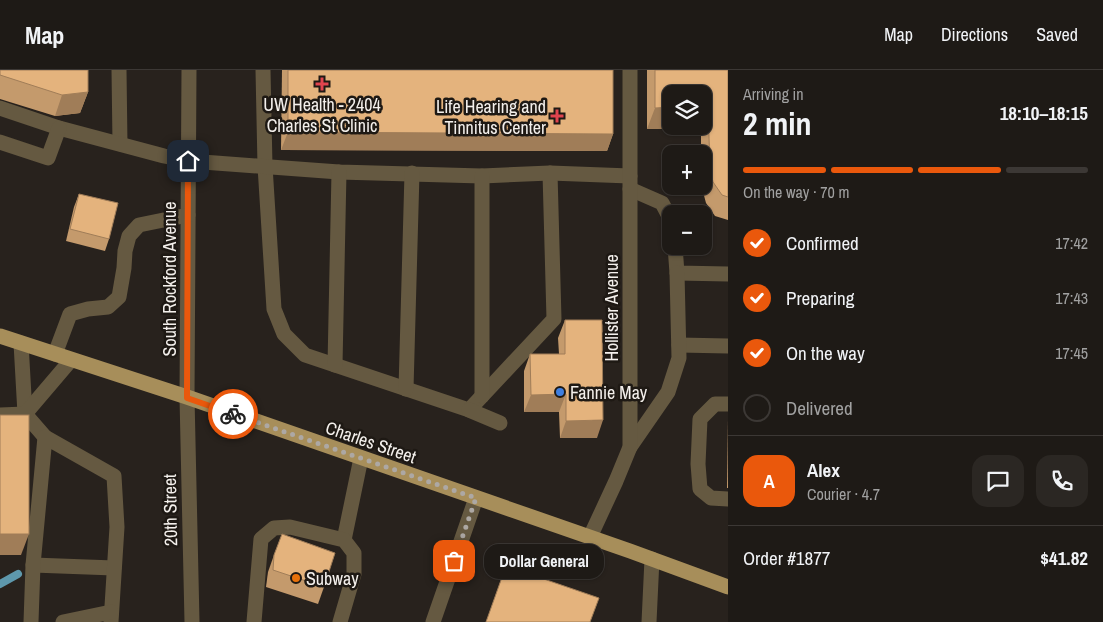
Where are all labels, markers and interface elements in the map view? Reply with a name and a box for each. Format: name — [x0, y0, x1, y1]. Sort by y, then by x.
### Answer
text: Map — [25, 19, 64, 51]
text: Map — [884, 22, 913, 47]
text: Directions — [941, 22, 1008, 47]
text: Saved — [1036, 22, 1078, 47]
marker: UW Health - 2404 Charles St Clinic — [315, 77, 329, 91]
text: Arriving in — [743, 83, 804, 105]
map controls — [662, 85, 712, 255]
button: layers — [662, 85, 712, 135]
place label: UW Health - 2404 Charles St Clinic — [263, 92, 381, 138]
place label: Life Hearing and Tinnitus Center — [436, 94, 546, 140]
text: 18:10–18:15 — [1000, 100, 1088, 126]
text: 2 min — [743, 102, 812, 145]
marker: Life Hearing and Tinnitus Center — [550, 109, 564, 123]
pin — [167, 140, 209, 182]
button: + — [662, 145, 712, 195]
icon: home — [174, 147, 202, 175]
text: On the way · 70 m — [743, 181, 849, 203]
street label: South Rockford Avenue — [157, 202, 182, 356]
button: − — [662, 205, 712, 255]
icon: check — [743, 229, 771, 257]
text: Confirmed — [786, 230, 859, 256]
text: 17:42 — [1055, 232, 1088, 254]
street label: Hollister Avenue — [599, 254, 624, 362]
icon: check — [743, 284, 771, 312]
text: Preparing — [786, 285, 854, 311]
text: 17:43 — [1055, 287, 1088, 309]
icon: check — [743, 339, 771, 367]
text: On the way — [786, 340, 865, 366]
text: 17:45 — [1055, 342, 1088, 364]
place label: Fannie May — [570, 380, 648, 405]
marker: Fannie May — [554, 386, 566, 398]
courier — [208, 389, 258, 439]
text: Delivered — [786, 395, 853, 421]
icon: bike — [219, 400, 247, 428]
street label: Charles Street — [322, 415, 420, 469]
button: chat — [972, 455, 1024, 507]
button: phone — [1036, 455, 1088, 507]
text: Alex — [807, 457, 840, 483]
text: A — [763, 468, 775, 494]
street label: 20th Street — [157, 474, 183, 546]
text: Courier · 4.7 — [807, 483, 880, 505]
pin — [433, 540, 475, 582]
callout: Dollar General — [484, 544, 604, 578]
text: Order #1877 — [743, 545, 830, 571]
text: $41.82 — [1040, 545, 1088, 571]
icon: bag — [440, 547, 468, 575]
text: Dollar General — [499, 550, 589, 572]
place label: Subway — [306, 566, 359, 591]
marker: Subway — [290, 572, 302, 584]

